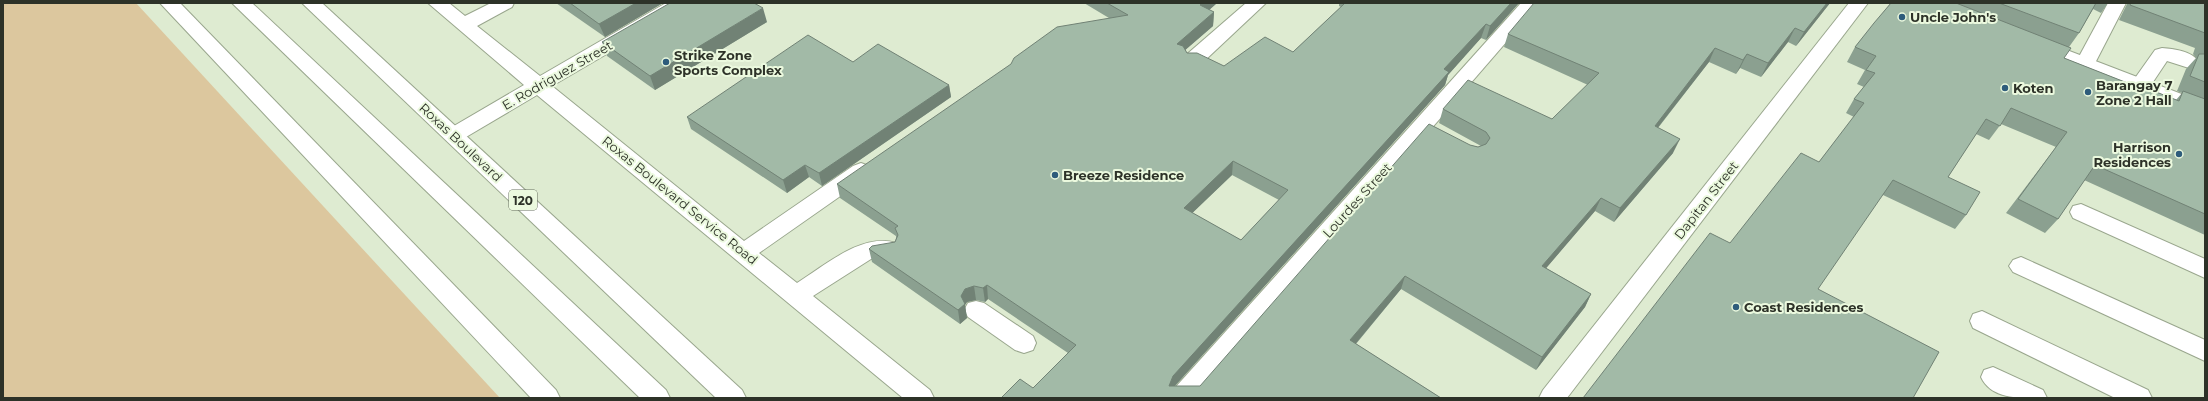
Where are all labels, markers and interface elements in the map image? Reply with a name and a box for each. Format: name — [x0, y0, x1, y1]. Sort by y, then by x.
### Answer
place label: Uncle John's — [1910, 9, 1996, 25]
marker: Uncle John's — [1897, 12, 1907, 22]
street label: E. Rodriguez Street — [499, 37, 615, 113]
place label: Strike Zone Sports Complex — [674, 47, 782, 78]
marker: Strike Zone Sports Complex — [661, 57, 671, 67]
place label: Barangay 7 Zone 2 Hall — [2096, 77, 2173, 108]
place label: Koten — [2013, 80, 2053, 96]
marker: Koten — [2000, 83, 2010, 93]
marker: Barangay 7 Zone 2 Hall — [2083, 87, 2093, 97]
street label: Roxas Boulevard — [416, 99, 506, 185]
street label: Roxas Boulevard Service Road — [599, 132, 761, 268]
place label: Harrison Residences — [2093, 139, 2171, 170]
marker: Harrison Residences — [2174, 149, 2184, 159]
street label: Dapitan Street — [1671, 158, 1741, 242]
street label: Lourdes Street — [1319, 159, 1395, 241]
place label: Breeze Residence — [1063, 167, 1184, 183]
marker: Breeze Residence — [1050, 170, 1060, 180]
road number: 120 — [509, 190, 537, 210]
place label: Coast Residences — [1744, 299, 1863, 315]
marker: Coast Residences — [1731, 302, 1741, 312]

